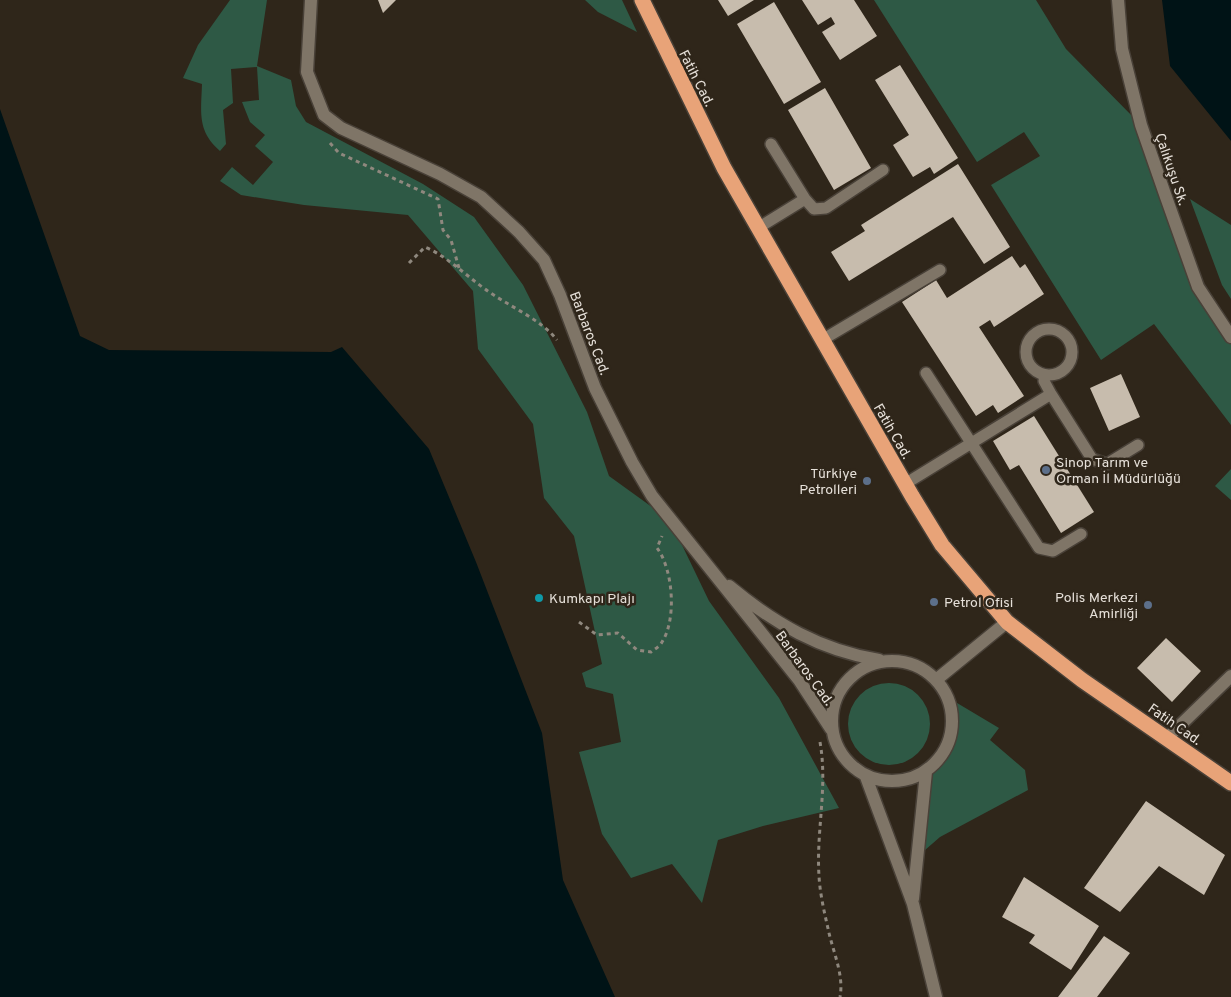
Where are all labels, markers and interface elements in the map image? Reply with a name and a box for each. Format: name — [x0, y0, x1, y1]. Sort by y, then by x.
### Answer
street label: Fatih Cad. — [674, 48, 717, 110]
street label: Çalıkuşu Sk. — [1150, 131, 1191, 208]
street label: Barbaros Cad. — [565, 289, 612, 378]
street label: Fatih Cad. — [869, 401, 914, 463]
place label: Sinop Tarım ve Orman İl Müdürlüğü — [1056, 455, 1181, 488]
marker: Sinop Tarım ve Orman İl Müdürlüğü — [1040, 464, 1052, 476]
place label: Türkiye Petrolleri — [799, 466, 857, 499]
marker: Türkiye Petrolleri — [861, 475, 873, 487]
place label: Polis Merkezi Amirliği — [1055, 590, 1138, 623]
place label: Kumkapı Plajı — [549, 591, 635, 608]
marker: Kumkapı Plajı — [533, 592, 545, 604]
place label: Petrol Ofisi — [944, 595, 1013, 612]
marker: Petrol Ofisi — [928, 596, 940, 608]
marker: Polis Merkezi Amirliği — [1142, 599, 1154, 611]
street label: Barbaros Cad. — [771, 628, 837, 710]
street label: Fatih Cad. — [1144, 701, 1204, 750]

